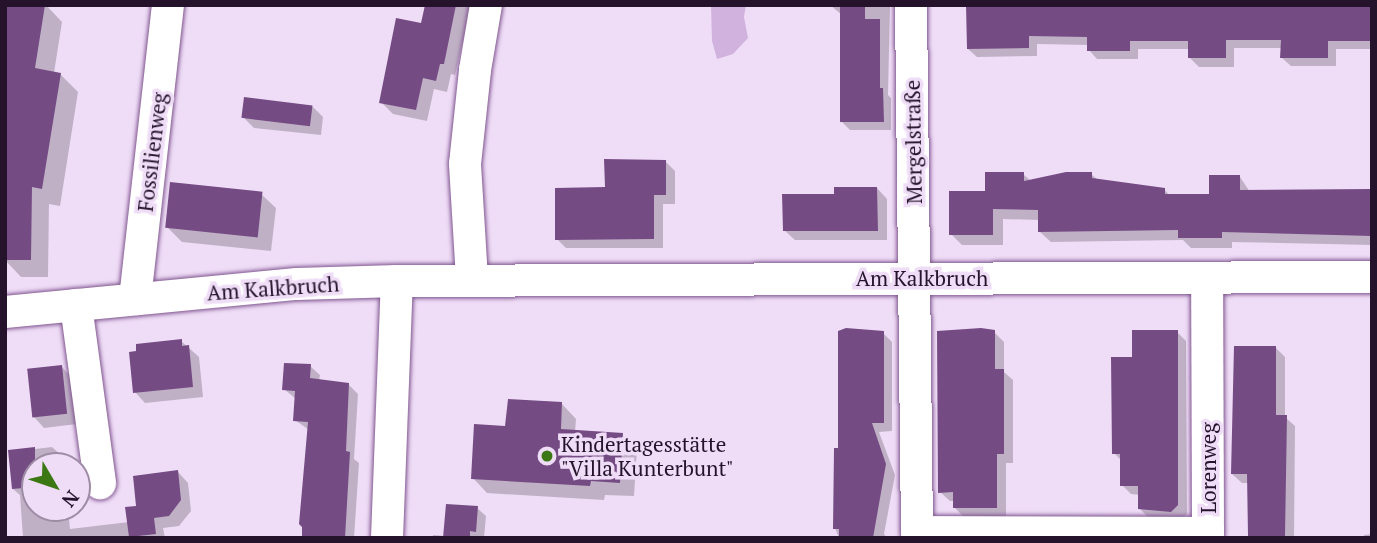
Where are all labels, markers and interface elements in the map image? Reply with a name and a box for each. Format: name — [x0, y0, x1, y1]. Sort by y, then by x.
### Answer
street label: Mergelstraße — [899, 80, 927, 204]
street label: Fossilienweg — [132, 91, 172, 213]
street label: Am Kalkbruch — [856, 265, 988, 291]
street label: Am Kalkbruch — [206, 271, 340, 305]
street label: Lorenweg — [1195, 423, 1221, 513]
place label: Kindertagesstätte "Villa Kunterbunt" — [561, 431, 734, 481]
marker: Kindertagesstätte "Villa Kunterbunt" — [539, 448, 555, 464]
north arrow — [21, 452, 91, 522]
text: N — [57, 486, 85, 513]

